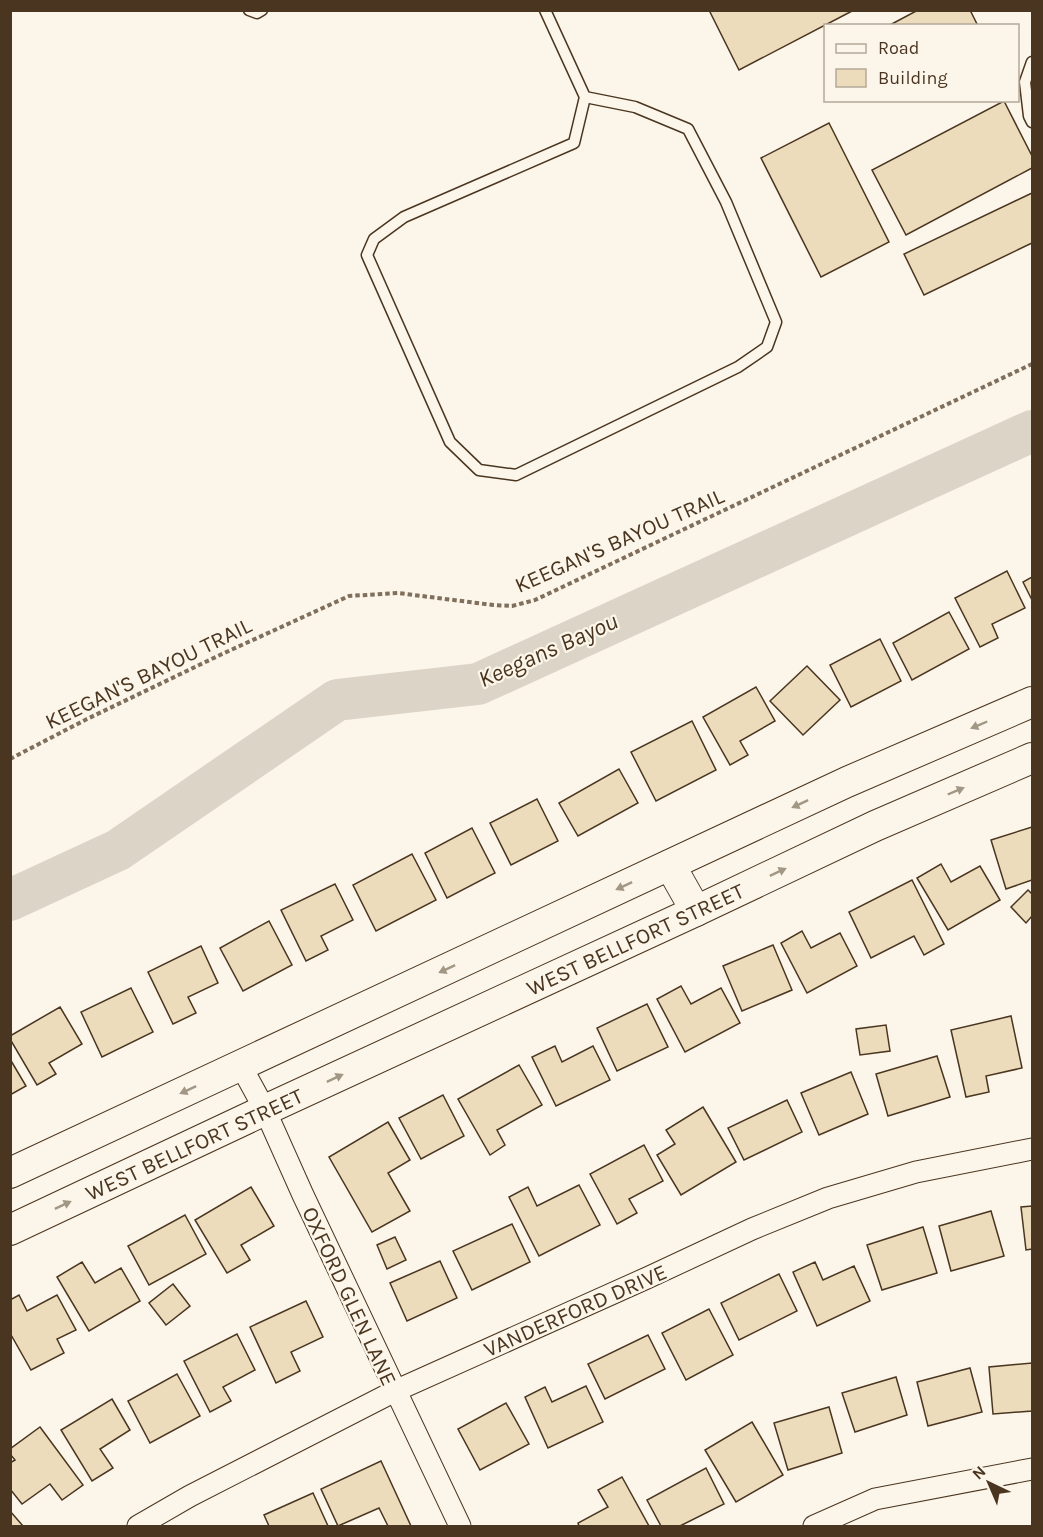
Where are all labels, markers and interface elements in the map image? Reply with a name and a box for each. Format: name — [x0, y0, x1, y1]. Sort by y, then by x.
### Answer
legend — [824, 24, 1019, 102]
text: Road — [878, 37, 919, 59]
text: Building — [878, 67, 948, 89]
street label: KEEGAN'S BAYOU TRAIL — [511, 483, 729, 599]
water label: Keegans Bayou — [474, 607, 622, 693]
street label: KEEGAN'S BAYOU TRAIL — [41, 612, 256, 735]
one-way arrow — [969, 720, 987, 730]
one-way arrow — [947, 786, 965, 795]
one-way arrow — [792, 799, 809, 808]
one-way arrow — [770, 867, 787, 876]
street label: WEST BELLFORT STREET — [522, 878, 748, 1002]
one-way arrow — [615, 882, 632, 891]
one-way arrow — [437, 964, 455, 974]
one-way arrow — [326, 1073, 343, 1082]
street label: WEST BELLFORT STREET — [81, 1083, 307, 1207]
one-way arrow — [180, 1086, 197, 1095]
one-way arrow — [55, 1201, 72, 1210]
street label: OXFORD GLEN LANE — [296, 1203, 402, 1390]
street label: VANDERFORD DRIVE — [480, 1259, 671, 1363]
north arrow — [959, 1453, 1019, 1513]
text: N — [968, 1462, 990, 1483]

